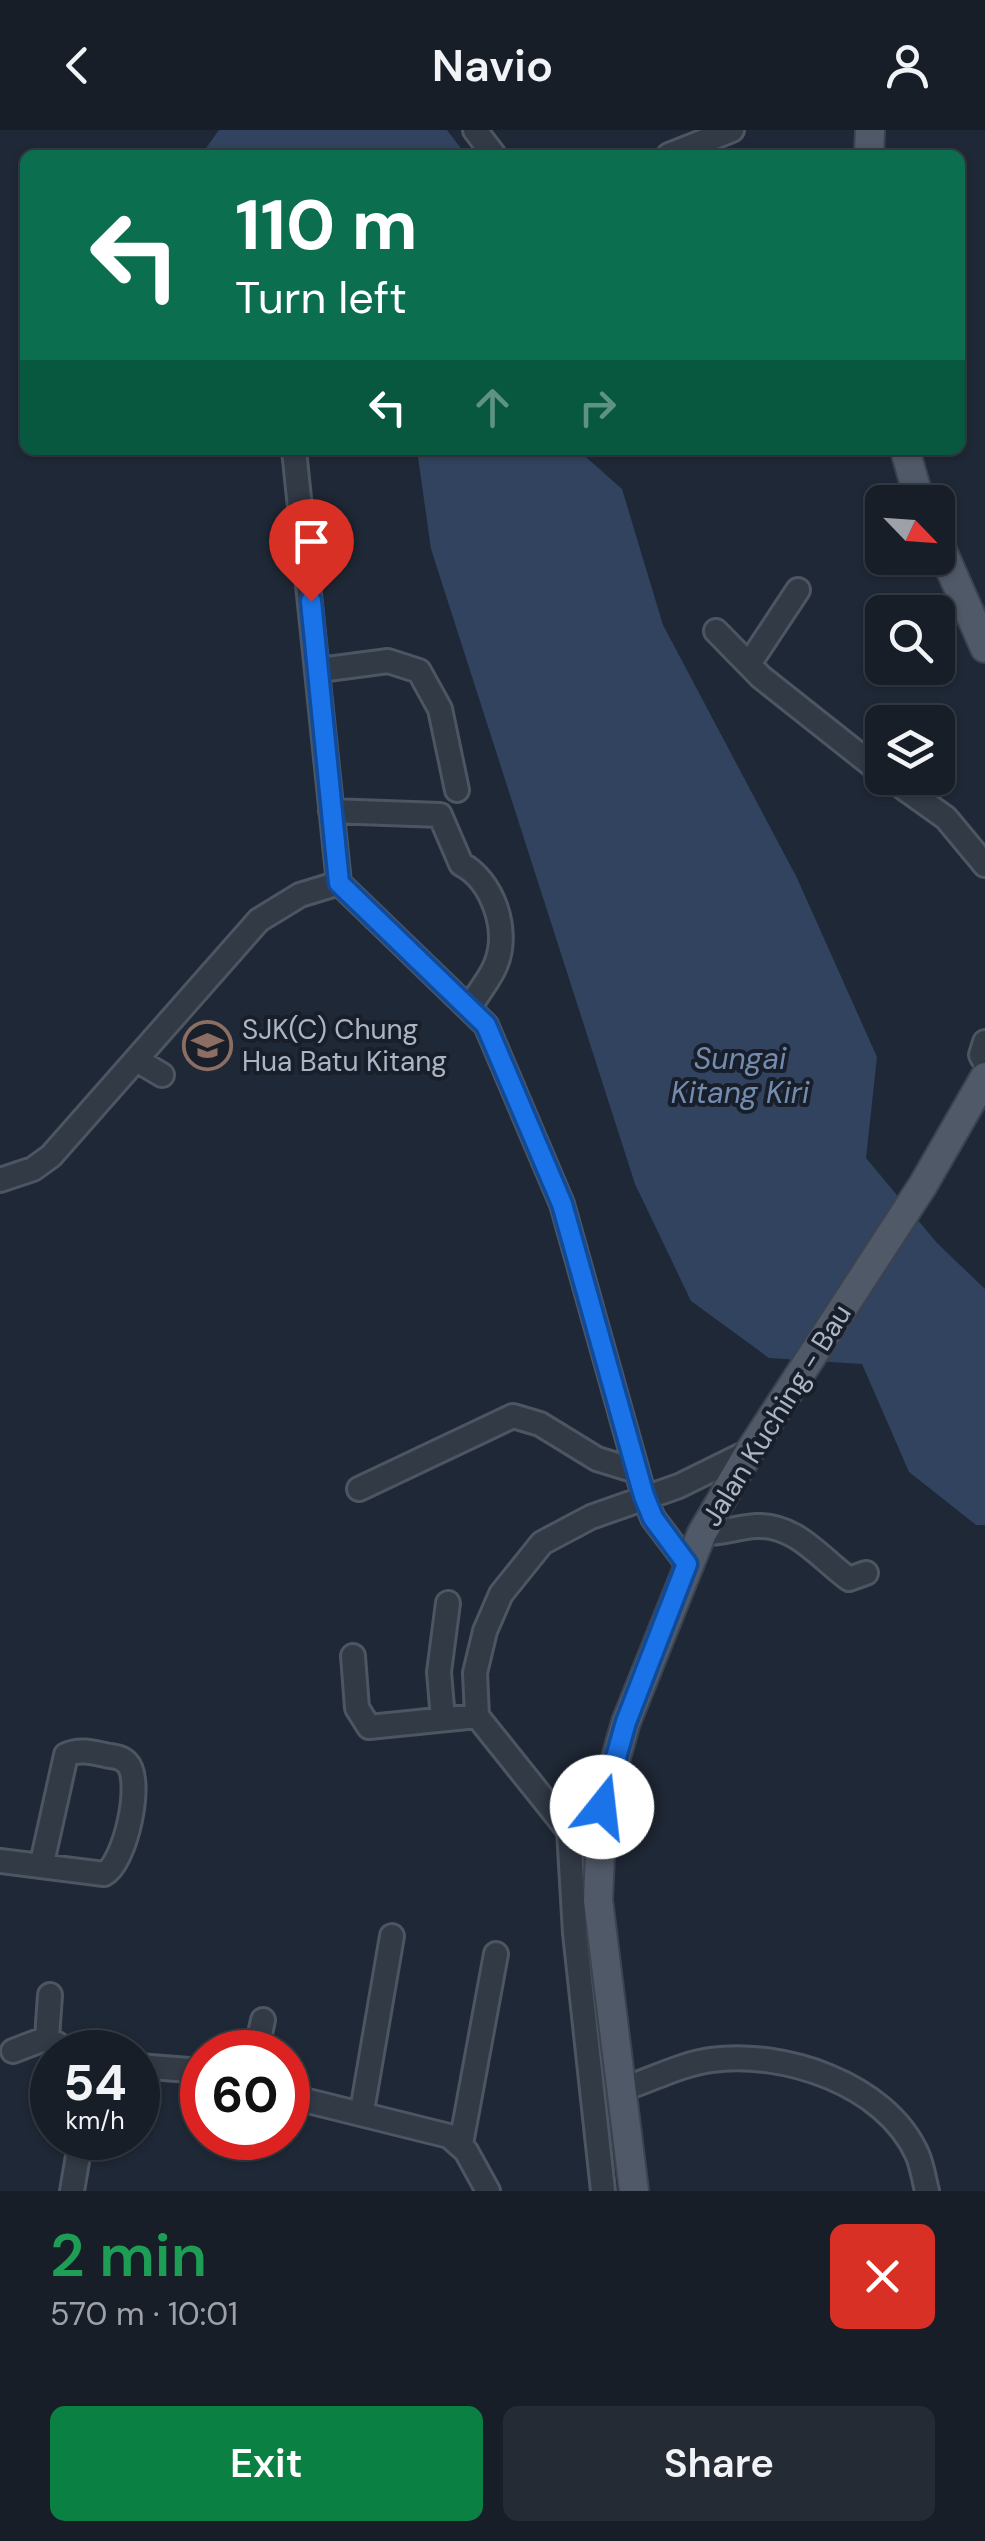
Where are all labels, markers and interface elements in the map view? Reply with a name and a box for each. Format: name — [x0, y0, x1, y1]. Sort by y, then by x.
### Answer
text: Navio — [432, 36, 553, 95]
icon: back — [50, 38, 105, 93]
icon: person — [880, 38, 935, 93]
text: 110 m — [235, 180, 418, 271]
icon: left — [70, 190, 200, 320]
text: Turn left — [235, 268, 407, 327]
icon: left — [360, 380, 415, 435]
icon: ahead — [465, 380, 520, 435]
icon: right — [570, 380, 625, 435]
north arrow — [865, 485, 955, 575]
map controls — [865, 485, 955, 795]
pin — [269, 499, 354, 602]
icon: arrive — [284, 514, 339, 569]
button: search — [865, 595, 955, 685]
button: layers — [865, 705, 955, 795]
place label: SJK(C) Chung Hua Batu Kitang — [242, 1011, 447, 1080]
school or university icon: SJK(C) Chung Hua Batu Kitang — [181, 1019, 233, 1071]
water label: Sungai Kitang Kiri — [671, 1039, 810, 1112]
street label: Jalan Kuching - Bau — [693, 1297, 860, 1533]
position arrow — [550, 1755, 654, 1859]
speed limit sign: 60 — [180, 2030, 310, 2160]
text: 54 — [63, 2050, 127, 2116]
text: km/h — [65, 2104, 125, 2137]
text: 2 min — [50, 2216, 207, 2295]
button: close — [830, 2224, 935, 2329]
text: 570 m · 10:01 — [50, 2293, 238, 2335]
button: Exit — [50, 2406, 483, 2521]
button: Share — [503, 2406, 935, 2521]

